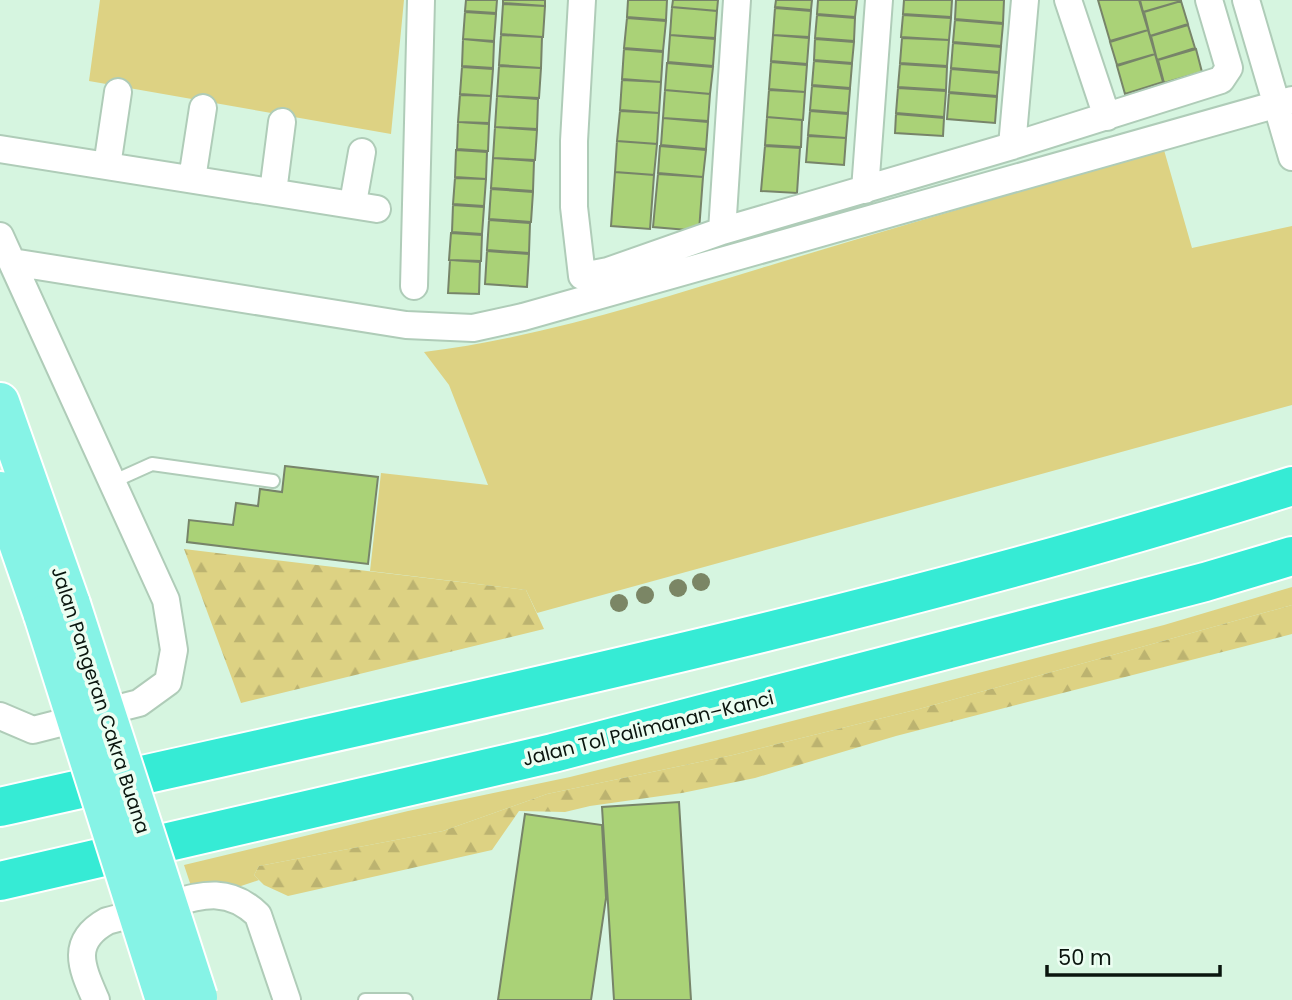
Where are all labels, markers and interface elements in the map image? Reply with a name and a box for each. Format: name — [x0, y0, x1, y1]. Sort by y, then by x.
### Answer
street label: Jalan Pangeran Cakra Buana — [45, 563, 157, 837]
street label: Jalan Tol Palimanan–Kanci — [520, 684, 777, 773]
scale bar — [1047, 934, 1220, 978]
text: 50 m — [1058, 943, 1112, 972]

